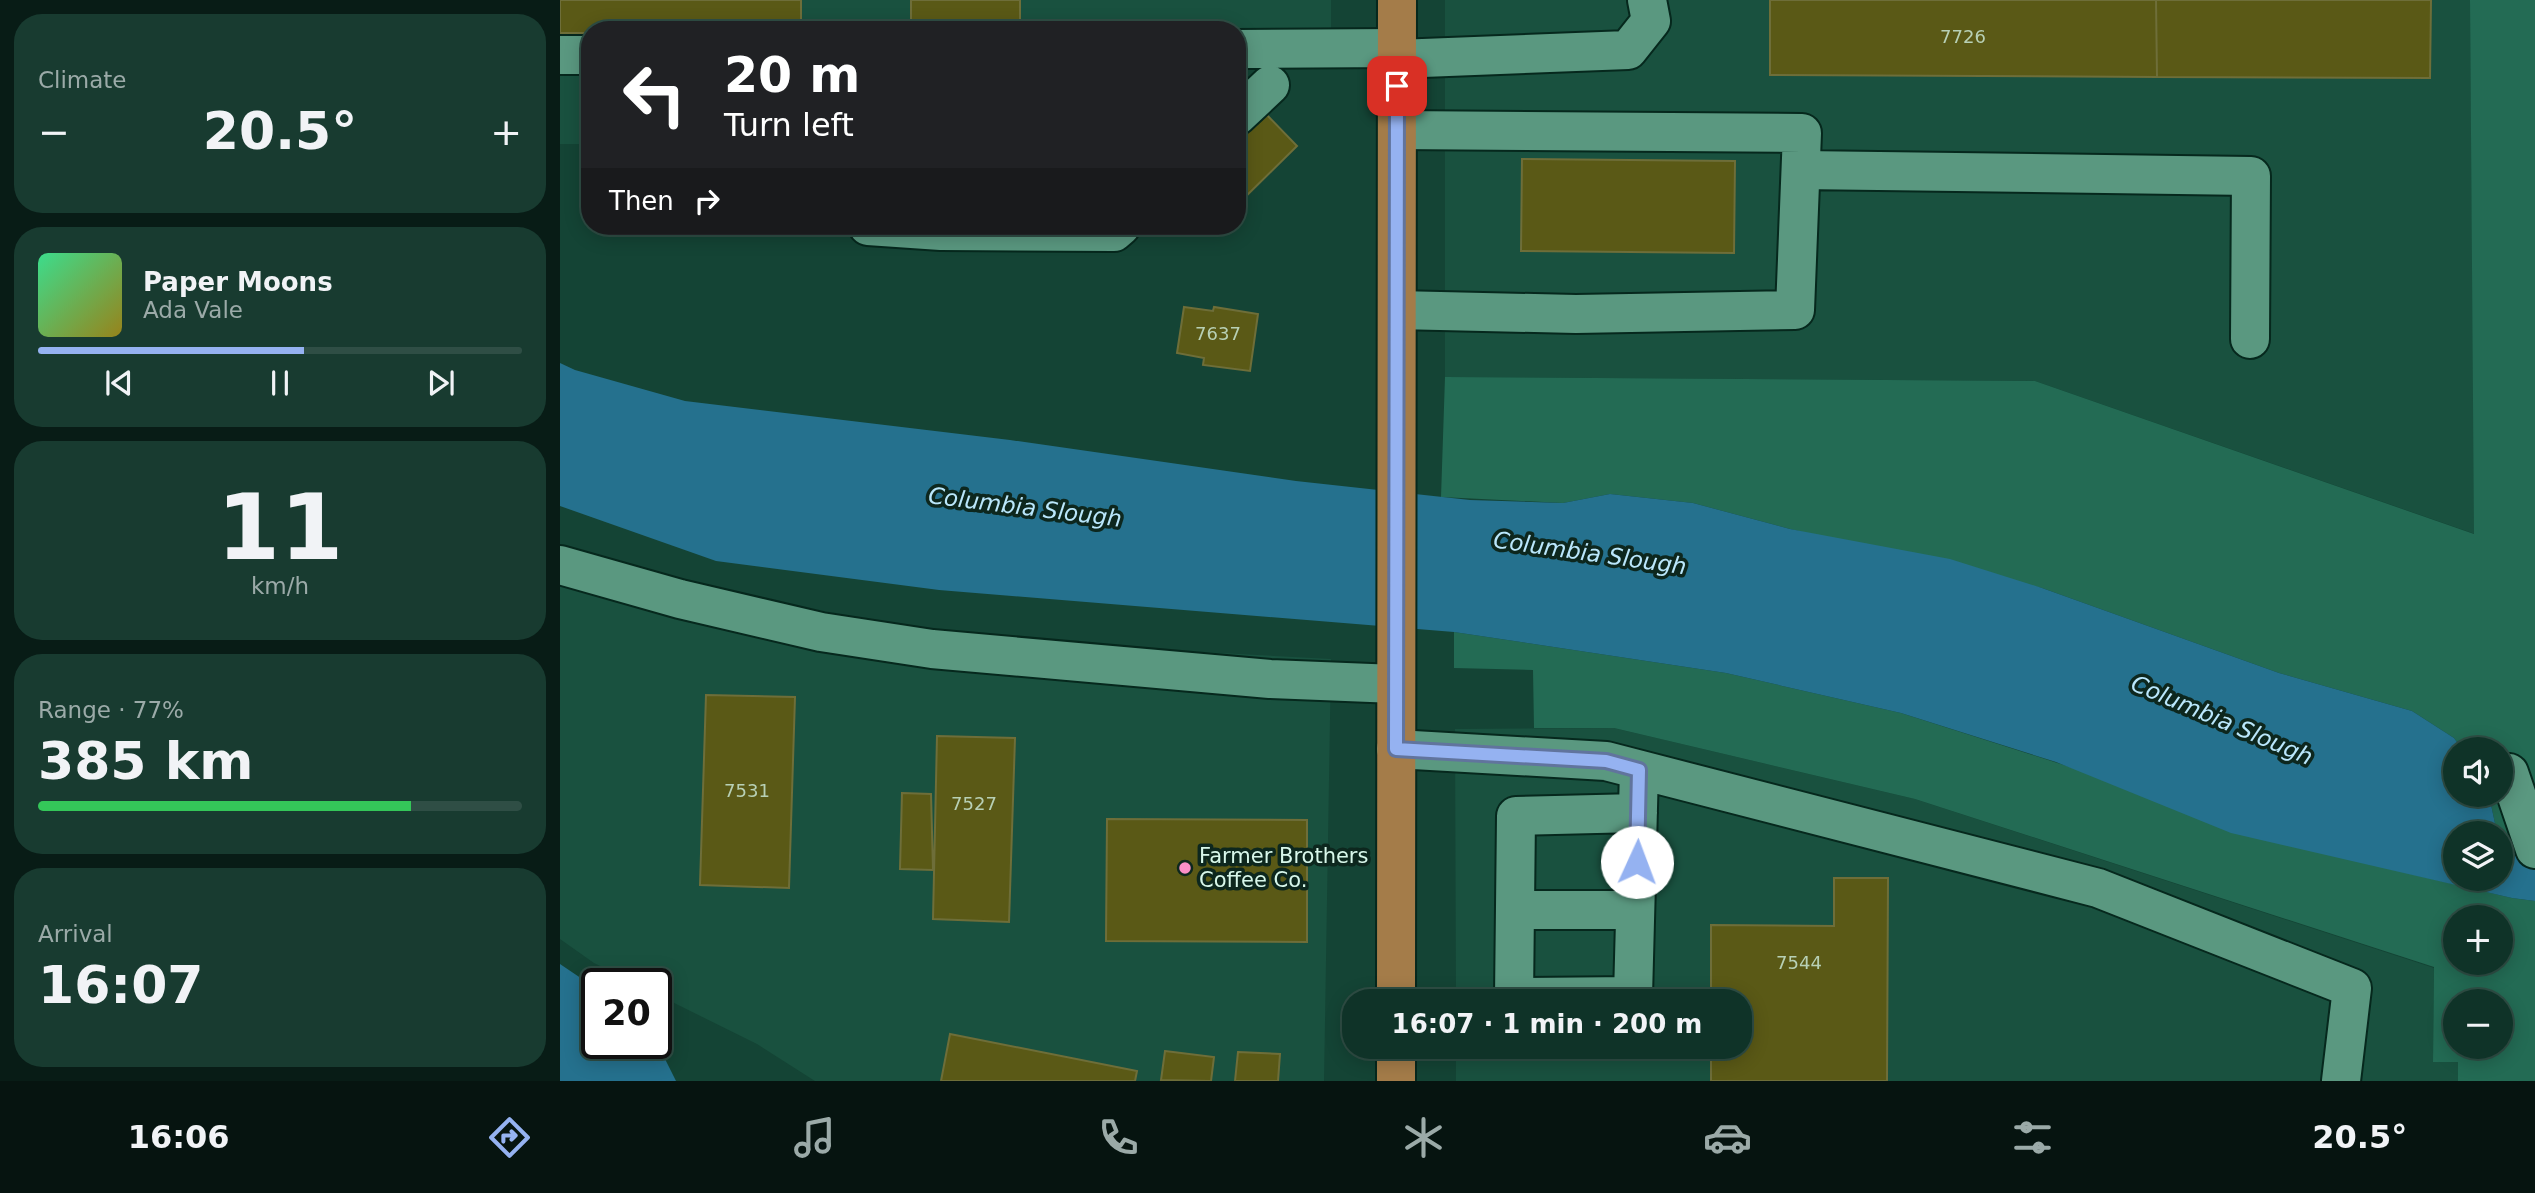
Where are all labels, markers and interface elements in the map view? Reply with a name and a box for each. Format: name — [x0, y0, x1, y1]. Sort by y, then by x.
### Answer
house number: 7726 — [1940, 26, 1986, 47]
text: 20 m — [724, 47, 860, 104]
icon: left — [609, 49, 700, 140]
pin — [1367, 56, 1427, 116]
text: Climate — [38, 67, 127, 93]
icon: arrive — [1378, 67, 1416, 105]
text: 20.5° — [203, 101, 357, 161]
text: Turn left — [724, 106, 854, 144]
text: − — [38, 110, 70, 154]
text: + — [490, 110, 522, 154]
icon: right — [688, 182, 726, 220]
text: Then — [609, 186, 674, 216]
text: Paper Moons — [143, 267, 333, 297]
text: Ada Vale — [143, 297, 243, 323]
house number: 7637 — [1195, 323, 1241, 344]
icon: previous — [100, 364, 138, 402]
icon: pause — [261, 364, 299, 402]
icon: next — [422, 364, 460, 402]
text: 11 — [217, 475, 343, 580]
water label: Columbia Slough — [927, 482, 1123, 532]
water label: Columbia Slough — [1492, 527, 1688, 579]
text: km/h — [251, 573, 309, 599]
water label: Columbia Slough — [2127, 670, 2317, 770]
text: Range · 77% — [38, 697, 184, 723]
text: 385 km — [38, 731, 253, 791]
map controls — [2443, 737, 2513, 1059]
button: sound — [2443, 737, 2513, 807]
house number: 7531 — [724, 780, 770, 801]
house number: 7527 — [951, 793, 997, 814]
button: layers — [2443, 821, 2513, 891]
position arrow — [1600, 825, 1674, 899]
place label: Farmer Brothers Coffee Co. — [1199, 844, 1368, 892]
marker: Farmer Brothers Coffee Co. — [1177, 860, 1193, 876]
button: + — [2443, 905, 2513, 975]
text: Arrival — [38, 921, 113, 947]
house number: 7544 — [1776, 952, 1822, 973]
text: 16:07 — [38, 955, 204, 1015]
speed limit sign: 20 — [581, 968, 672, 1059]
button: − — [2443, 989, 2513, 1059]
text: 16:07 · 1 min · 200 m — [1392, 1009, 1702, 1039]
icon: directions — [485, 1113, 534, 1162]
icon: music — [790, 1113, 839, 1162]
icon: phone — [1094, 1113, 1143, 1162]
icon: climate — [1399, 1113, 1448, 1162]
icon: car — [1703, 1113, 1752, 1162]
icon: filters — [2008, 1113, 2057, 1162]
text: 16:06 — [128, 1118, 230, 1156]
text: 20.5° — [2312, 1118, 2407, 1156]

